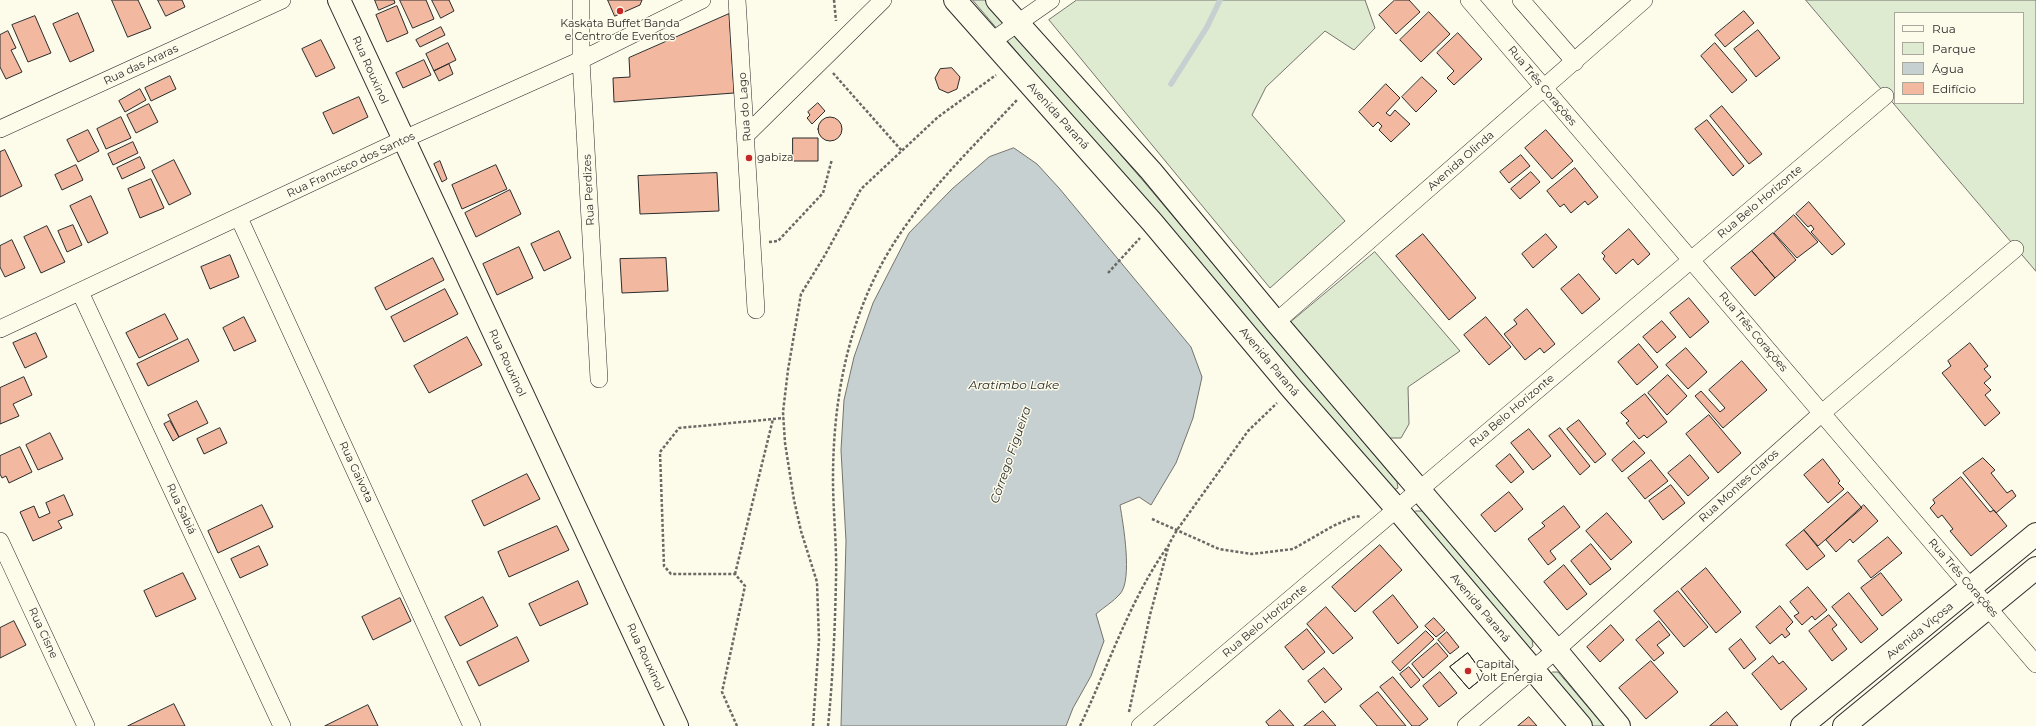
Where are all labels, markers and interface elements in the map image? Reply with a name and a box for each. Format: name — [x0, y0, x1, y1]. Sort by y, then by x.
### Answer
marker: Kaskata Buffet Banda e Centro de Eventos — [615, 6, 625, 16]
legend — [1894, 12, 2024, 104]
place label: Kaskata Buffet Banda e Centro de Eventos — [560, 17, 680, 43]
text: Rua — [1932, 21, 1956, 36]
street label: Rua Rouxinol — [349, 34, 391, 106]
text: Parque — [1932, 41, 1976, 56]
street label: Rua das Araras — [101, 42, 181, 88]
street label: Rua Três Corações — [1505, 43, 1579, 129]
text: Água — [1932, 61, 1964, 76]
street label: Rua do Lago — [736, 72, 754, 142]
street label: Avenida Paraná — [1024, 80, 1092, 152]
text: Edifício — [1932, 81, 1976, 96]
street label: Avenida Olinda — [1425, 129, 1497, 193]
street label: Rua Francisco dos Santos — [285, 130, 417, 200]
place label: gabiza — [757, 151, 794, 165]
marker: gabiza — [744, 153, 754, 163]
street label: Rua Perdizes — [581, 154, 597, 226]
street label: Rua Belo Horizonte — [1715, 163, 1805, 241]
street label: Rua Três Corações — [1716, 289, 1790, 375]
street label: Avenida Paraná — [1236, 325, 1302, 399]
street label: Rua Rouxinol — [486, 327, 528, 399]
street label: Rua Belo Horizonte — [1467, 372, 1557, 450]
water label: Aratimbo Lake — [969, 378, 1059, 392]
water label: Córrego Figueira — [988, 405, 1034, 505]
street label: Rua Gaivota — [336, 439, 376, 505]
street label: Rua Montes Claros — [1697, 447, 1781, 525]
street label: Rua Sabiá — [163, 481, 199, 537]
street label: Rua Três Corações — [1925, 536, 2001, 620]
street label: Avenida Paraná — [1447, 571, 1513, 645]
street label: Rua Belo Horizonte — [1220, 582, 1310, 660]
street label: Avenida Viçosa — [1884, 600, 1956, 662]
street label: Rua Cisne — [25, 605, 61, 661]
street label: Rua Rouxinol — [624, 621, 666, 693]
place label: Capital Volt Energia — [1476, 658, 1543, 684]
marker: Capital Volt Energia — [1463, 666, 1473, 676]

